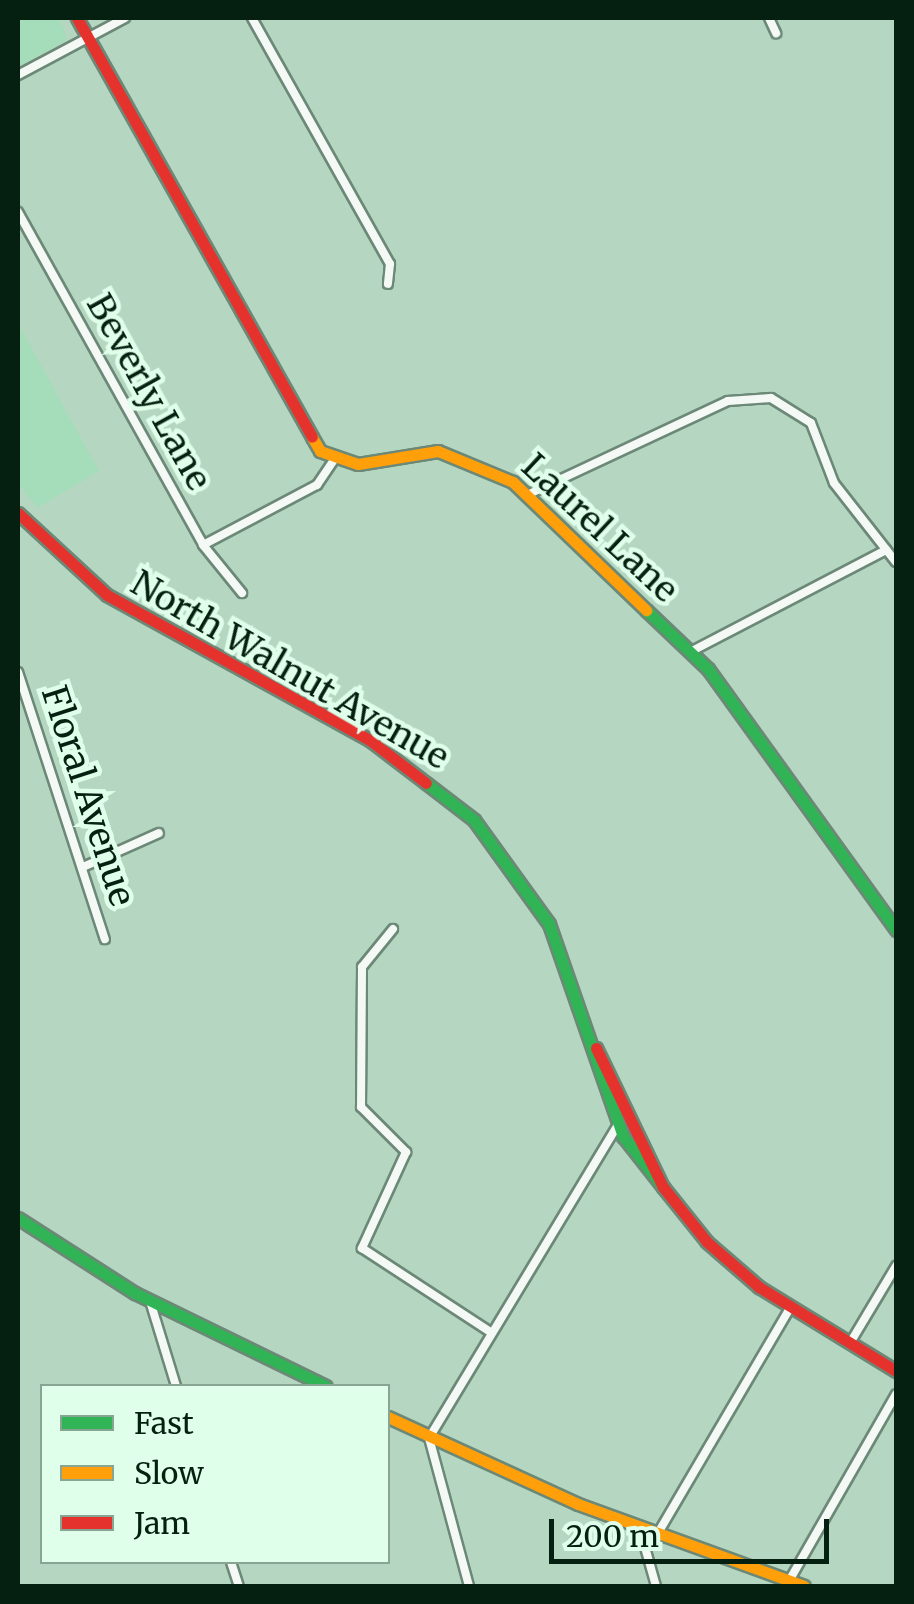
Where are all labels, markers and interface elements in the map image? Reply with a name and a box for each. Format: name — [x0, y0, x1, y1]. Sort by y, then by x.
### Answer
street label: Beverly Lane — [78, 287, 220, 497]
street label: Laurel Lane — [513, 445, 687, 611]
street label: North Walnut Avenue — [124, 562, 456, 778]
street label: Floral Avenue — [33, 681, 143, 911]
legend — [40, 1384, 390, 1564]
text: Fast — [134, 1404, 194, 1442]
text: Slow — [134, 1454, 204, 1492]
scale bar — [554, 1499, 834, 1561]
text: Jam — [134, 1504, 190, 1542]
text: 200 m — [566, 1517, 659, 1555]

